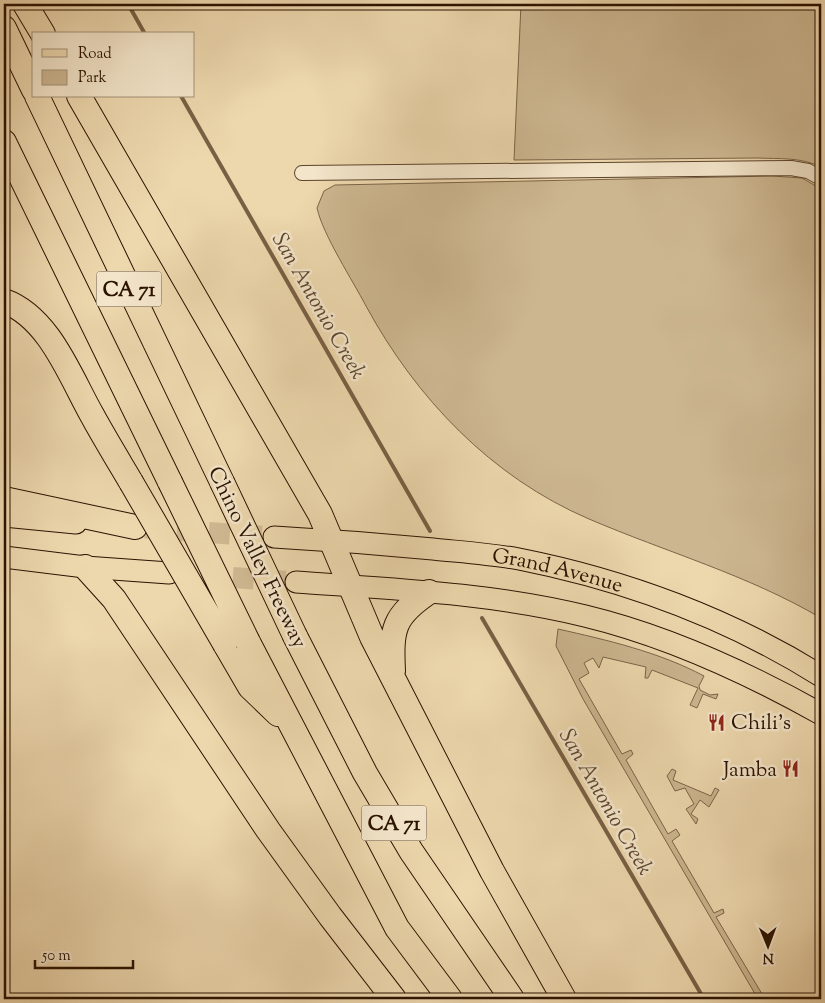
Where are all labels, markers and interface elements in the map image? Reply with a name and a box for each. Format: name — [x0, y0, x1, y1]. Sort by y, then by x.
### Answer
legend — [32, 32, 195, 98]
text: Road — [78, 44, 112, 65]
text: Park — [78, 68, 107, 89]
water label: San Antonio Creek — [262, 227, 372, 386]
road number: CA 71 — [96, 272, 162, 306]
street label: Chino Valley Freeway — [199, 462, 313, 654]
street label: Grand Avenue — [490, 542, 626, 602]
place label: Chili's — [731, 709, 791, 739]
restaurant icon: Chili's — [707, 712, 727, 732]
water label: San Antonio Creek — [549, 723, 659, 882]
place label: Jamba — [722, 756, 777, 786]
restaurant icon: Jamba — [781, 759, 801, 779]
road number: CA 71 — [362, 806, 426, 840]
north arrow — [742, 920, 792, 970]
scale bar — [35, 938, 132, 970]
text: 50 m — [41, 946, 71, 967]
text: N — [762, 947, 774, 967]

